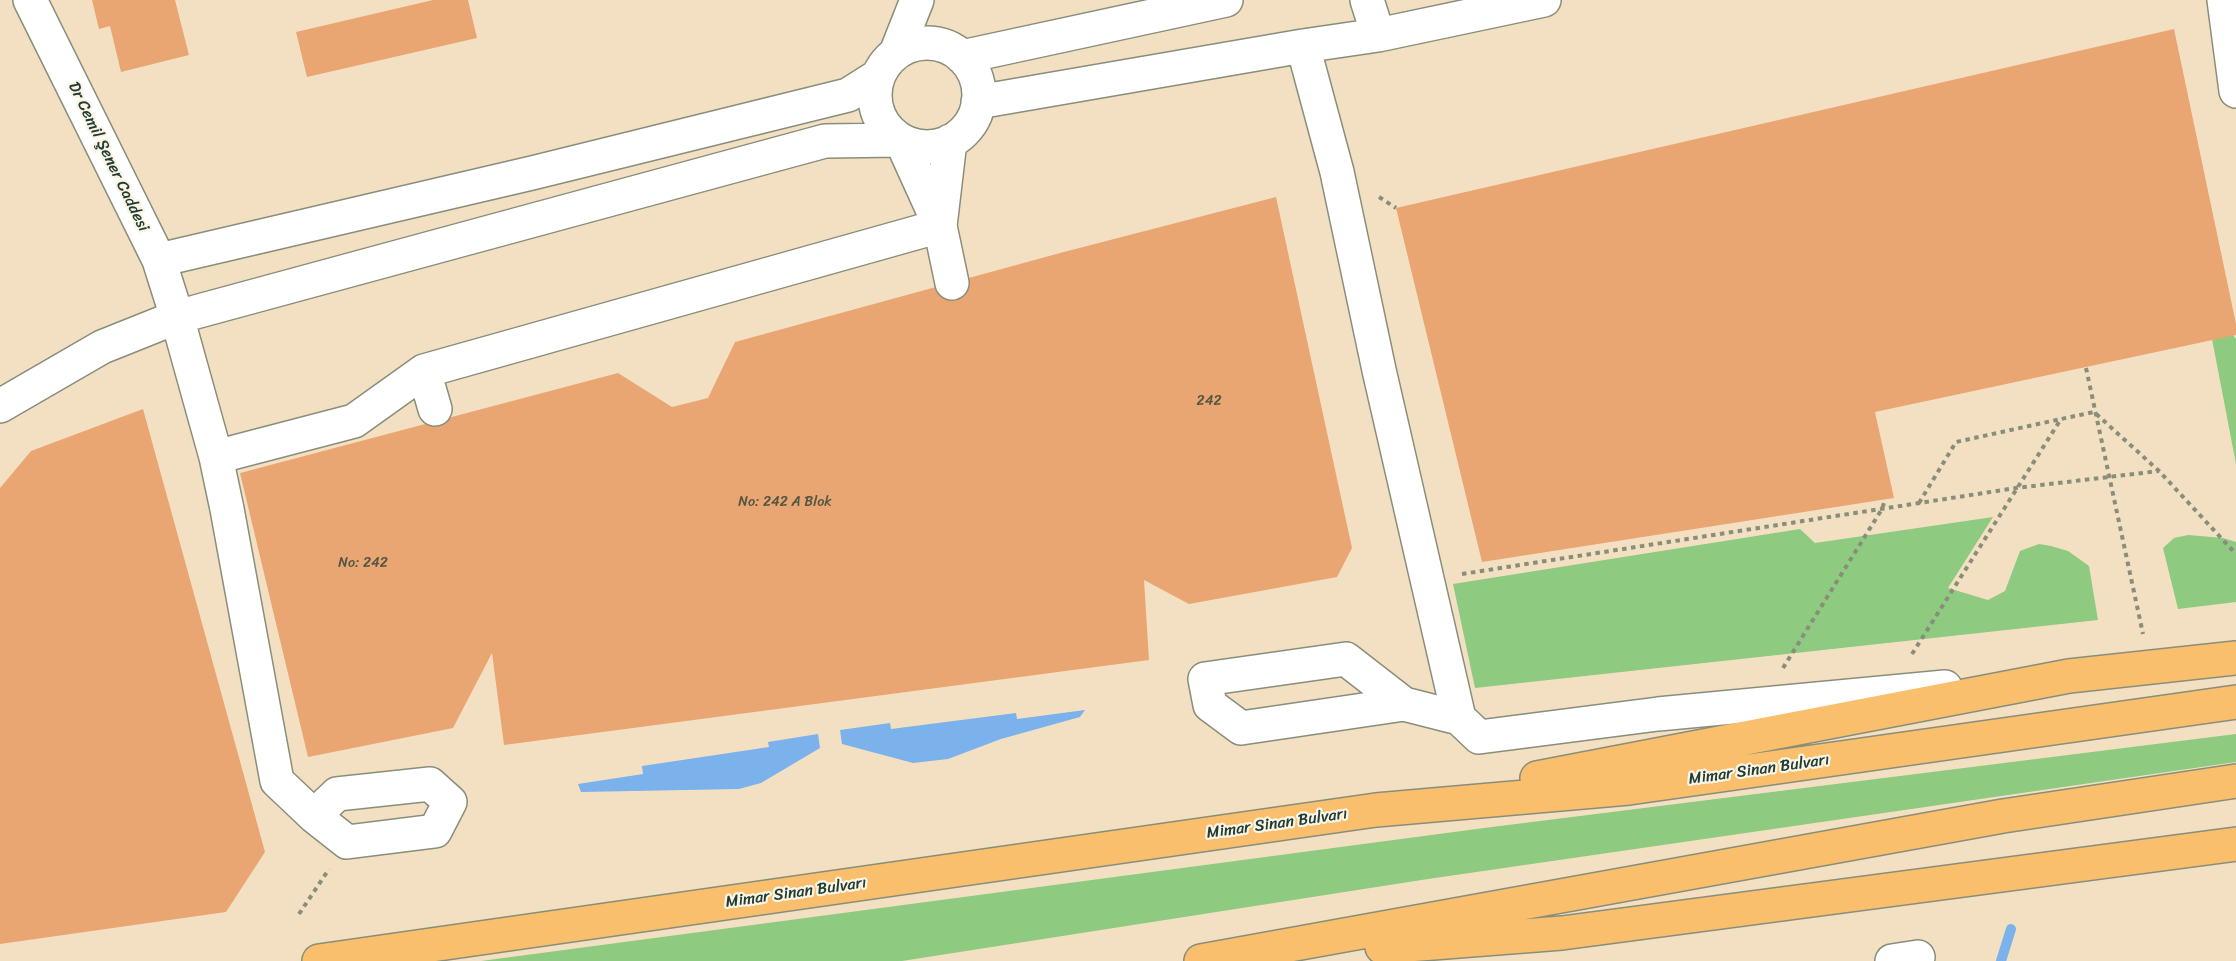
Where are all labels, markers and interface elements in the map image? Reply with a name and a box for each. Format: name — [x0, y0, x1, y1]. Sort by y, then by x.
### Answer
street label: Dr Cemil Şener Caddesi — [63, 79, 153, 235]
house number: 242 — [1197, 393, 1221, 409]
house number: No: 242 A Blok — [738, 494, 832, 510]
house number: No: 242 — [338, 555, 388, 571]
street label: Mimar Sinan Bulvarı — [1687, 751, 1831, 789]
street label: Mimar Sinan Bulvarı — [1205, 805, 1349, 843]
street label: Mimar Sinan Bulvarı — [724, 874, 868, 912]

